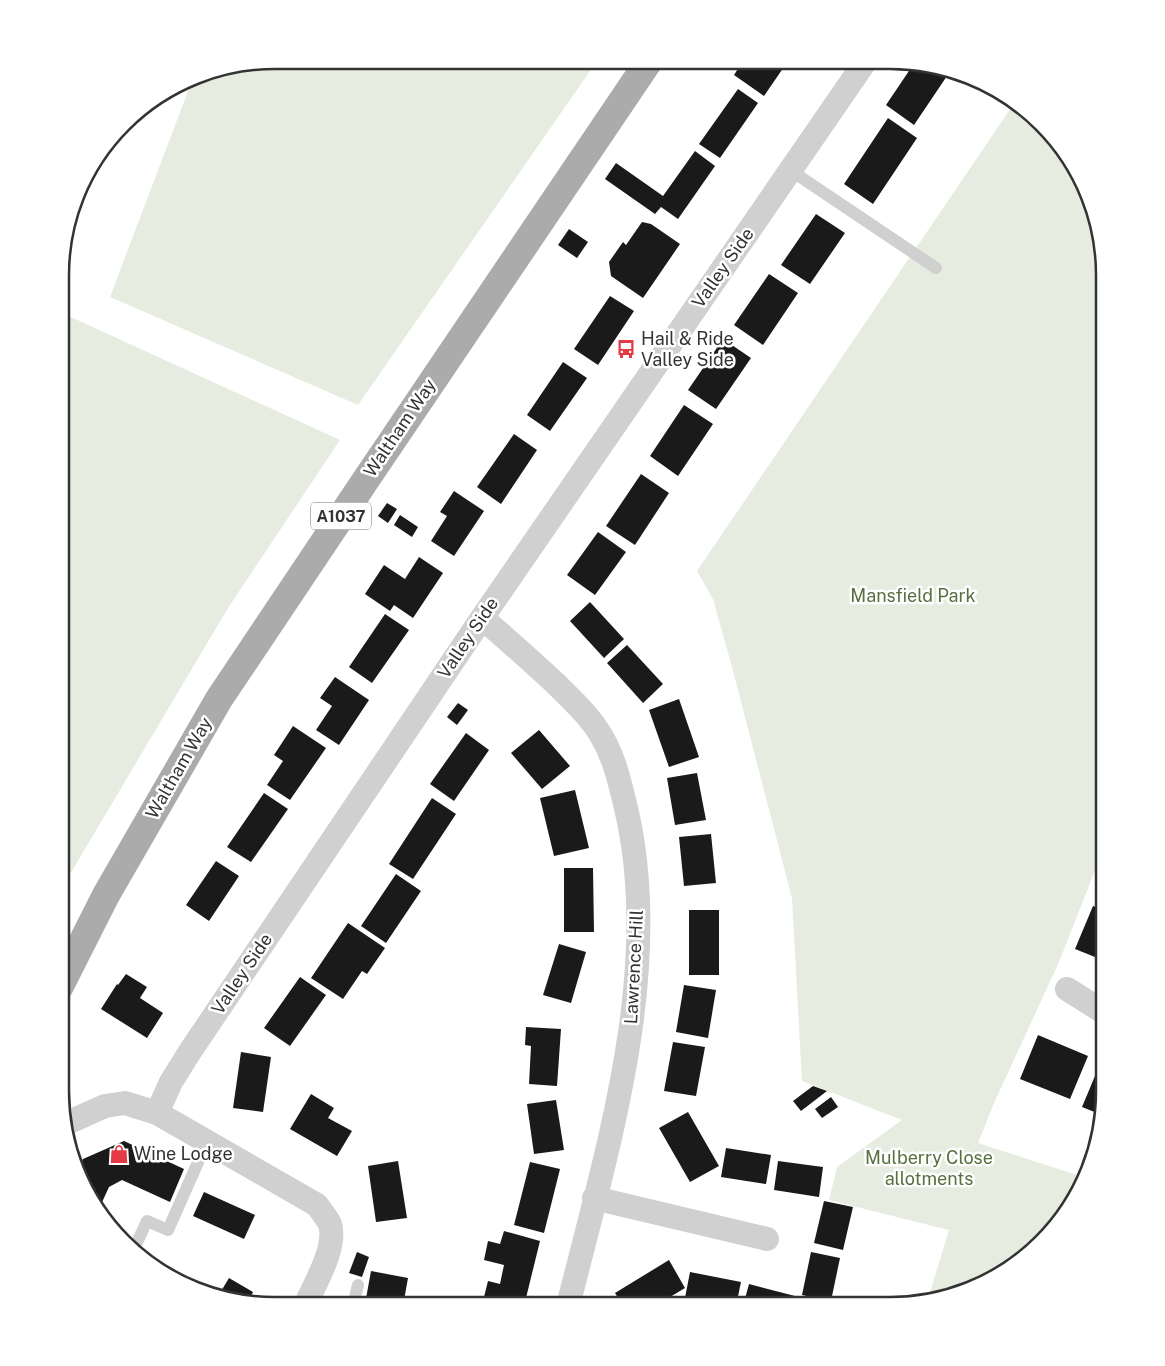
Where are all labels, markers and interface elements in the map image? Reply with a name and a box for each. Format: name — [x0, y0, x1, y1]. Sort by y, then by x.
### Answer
street label: Valley Side — [687, 224, 758, 312]
place label: Hail & Ride Valley Side — [641, 328, 734, 370]
bus stop icon: Hail & Ride Valley Side — [615, 338, 637, 360]
street label: Waltham Way — [359, 374, 440, 481]
road number: A1037 — [311, 502, 371, 530]
park label: Mansfield Park — [850, 585, 976, 606]
street label: Valley Side — [433, 593, 502, 682]
street label: Waltham Way — [141, 713, 216, 822]
street label: Lawrence Hill — [620, 909, 647, 1025]
street label: Valley Side — [207, 929, 276, 1018]
shop icon: Wine Lodge — [108, 1143, 130, 1165]
place label: Wine Lodge — [134, 1143, 233, 1164]
park label: Mulberry Close allotments — [865, 1147, 993, 1189]

